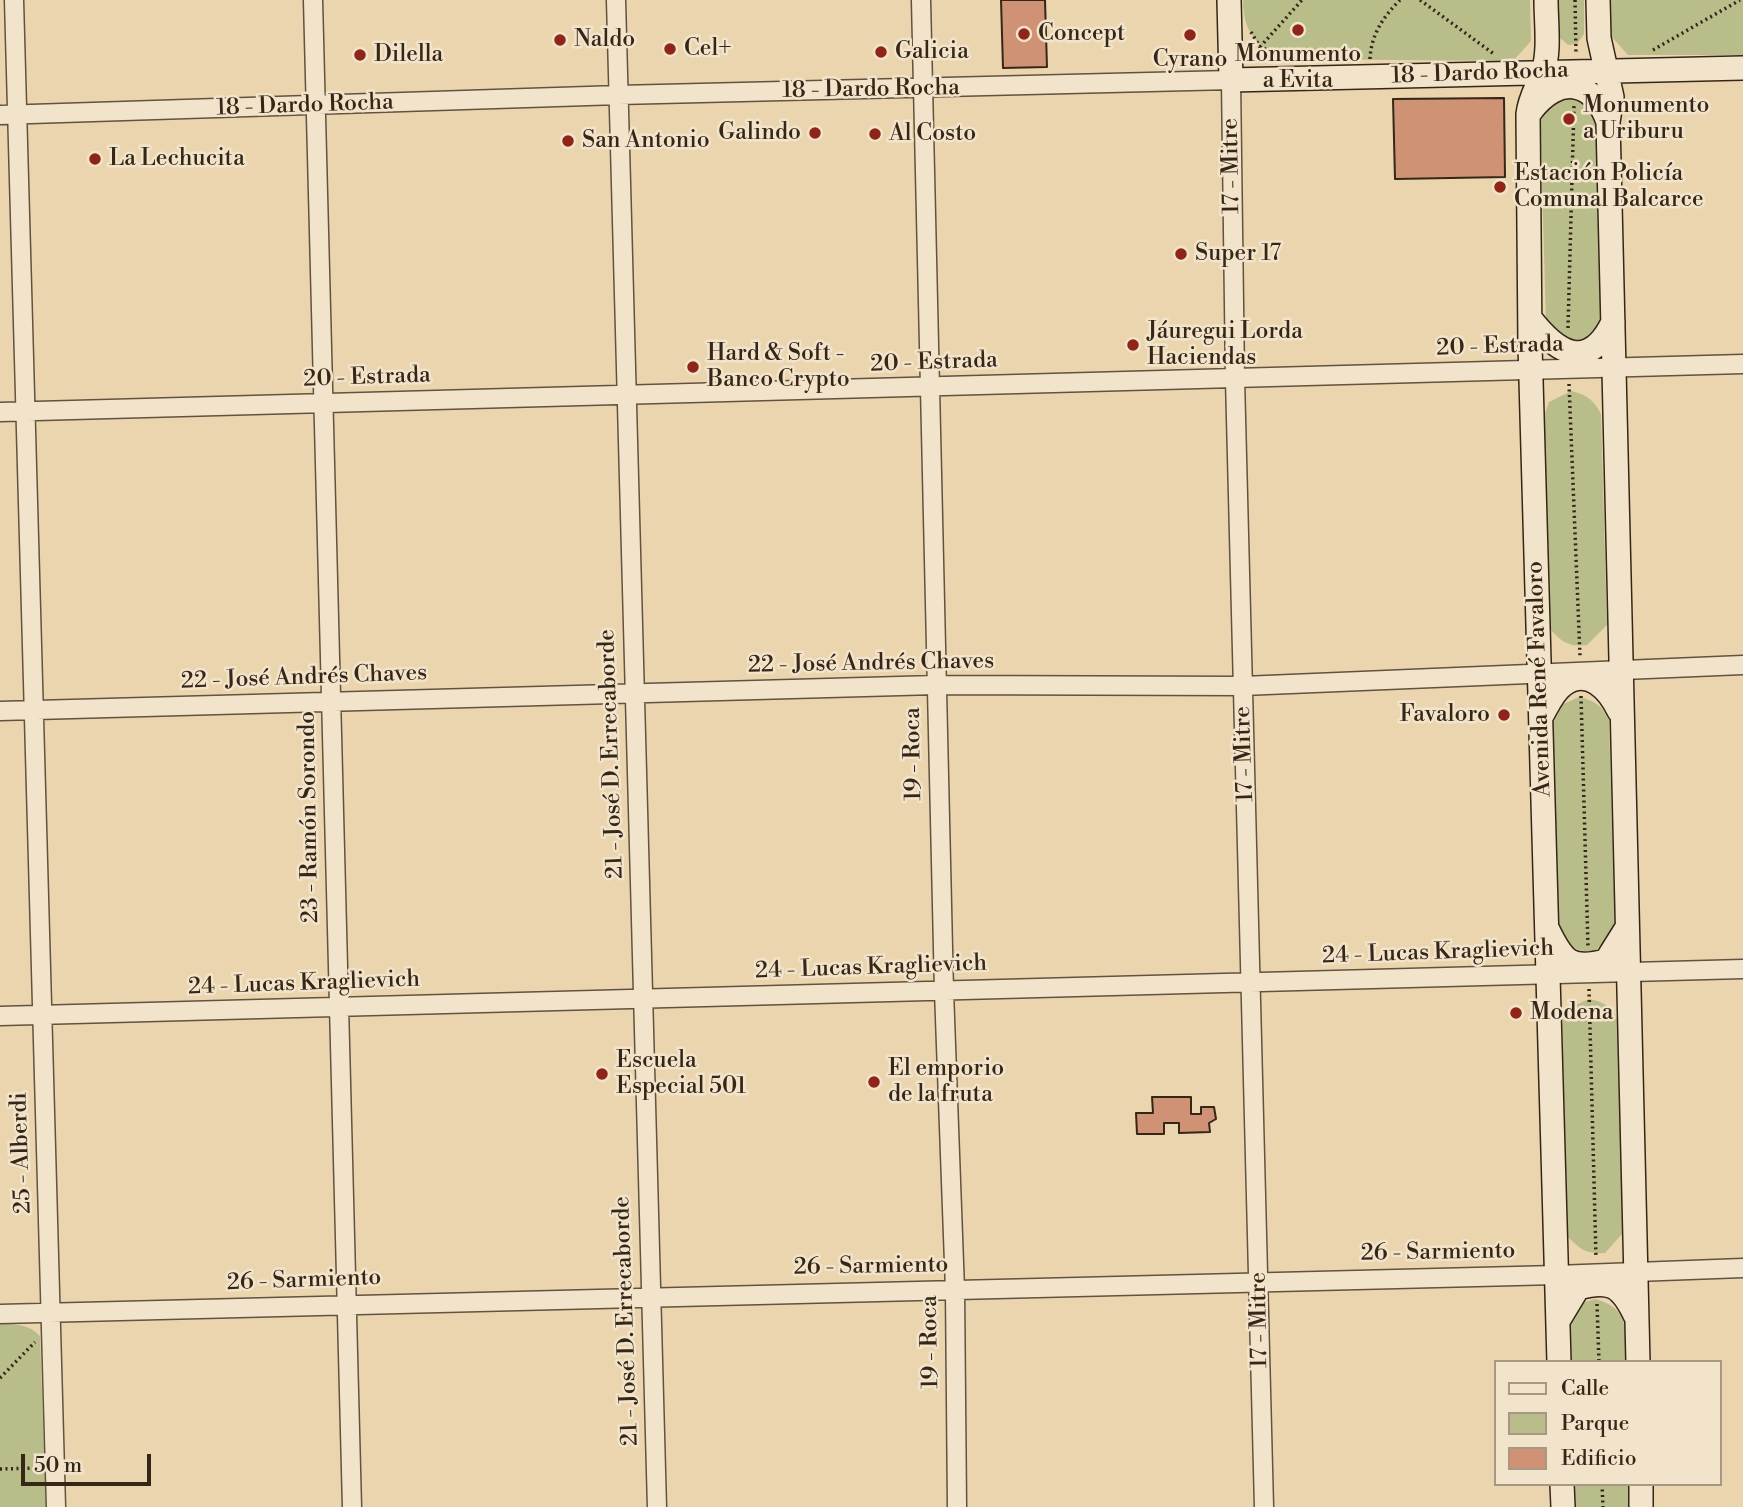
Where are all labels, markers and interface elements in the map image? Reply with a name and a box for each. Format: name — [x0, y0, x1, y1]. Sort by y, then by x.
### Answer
place label: Concept — [1038, 20, 1125, 48]
marker: Monumento a Evita — [1290, 22, 1306, 38]
place label: Naldo — [574, 26, 635, 54]
marker: Concept — [1016, 26, 1032, 42]
marker: Cyrano — [1182, 27, 1198, 43]
marker: Naldo — [552, 32, 568, 48]
place label: Cel+ — [684, 35, 732, 63]
place label: Galicia — [895, 38, 969, 66]
place label: Dilella — [374, 41, 443, 69]
marker: Cel+ — [662, 41, 678, 57]
place label: Monumento a Evita — [1235, 41, 1361, 95]
marker: Galicia — [873, 44, 889, 60]
place label: Cyrano — [1153, 46, 1227, 74]
marker: Dilella — [352, 47, 368, 63]
street label: 18 - Dardo Rocha — [1391, 57, 1569, 91]
street label: 18 - Dardo Rocha — [782, 75, 960, 105]
street label: 18 - Dardo Rocha — [216, 89, 394, 123]
place label: Monumento a Uriburu — [1583, 92, 1709, 146]
marker: Monumento a Uriburu — [1561, 111, 1577, 127]
street label: 17 - Mitre — [1217, 118, 1247, 214]
place label: Galindo — [718, 119, 801, 147]
place label: Al Costo — [889, 120, 976, 148]
marker: Galindo — [807, 125, 823, 141]
marker: Al Costo — [867, 126, 883, 142]
place label: San Antonio — [582, 127, 710, 155]
marker: San Antonio — [560, 133, 576, 149]
place label: La Lechucita — [109, 145, 245, 173]
marker: La Lechucita — [87, 151, 103, 167]
place label: Estación Policía Comunal Balcarce — [1514, 160, 1704, 214]
marker: Estación Policía Comunal Balcarce — [1492, 179, 1508, 195]
place label: Super 17 — [1195, 240, 1281, 268]
marker: Super 17 — [1173, 246, 1189, 262]
place label: Jáuregui Lorda Haciendas — [1147, 318, 1303, 372]
street label: 20 - Estrada — [1436, 331, 1564, 363]
marker: Jáuregui Lorda Haciendas — [1125, 337, 1141, 353]
place label: Hard & Soft - Banco Crypto — [707, 340, 850, 394]
street label: 20 - Estrada — [870, 347, 998, 379]
marker: Hard & Soft - Banco Crypto — [685, 359, 701, 375]
street label: 20 - Estrada — [303, 362, 431, 394]
street label: Avenida René Favaloro — [1522, 561, 1558, 797]
street label: 21 - José D. Errecaborde — [594, 629, 630, 879]
street label: 22 - José Andrés Chaves — [748, 648, 994, 680]
street label: 22 - José Andrés Chaves — [180, 660, 428, 696]
place label: Favaloro — [1400, 701, 1490, 729]
street label: 17 - Mitre — [1230, 706, 1260, 802]
street label: 19 - Roca — [899, 707, 929, 801]
marker: Favaloro — [1496, 707, 1512, 723]
street label: 23 - Ramón Sorondo — [294, 711, 326, 923]
street label: 24 - Lucas Kraglievich — [1321, 935, 1555, 971]
street label: 24 - Lucas Kraglievich — [754, 950, 988, 986]
street label: 24 - Lucas Kraglievich — [187, 966, 421, 1002]
place label: Modena — [1530, 999, 1613, 1027]
marker: Modena — [1508, 1005, 1524, 1021]
place label: Escuela Especial 501 — [616, 1047, 746, 1101]
place label: El emporio de la fruta — [888, 1055, 1004, 1109]
marker: Escuela Especial 501 — [594, 1066, 610, 1082]
marker: El emporio de la fruta — [866, 1074, 882, 1090]
street label: 25 - Alberdi — [6, 1092, 38, 1214]
street label: 21 - José D. Errecaborde — [609, 1196, 645, 1446]
street label: 26 - Sarmiento — [1360, 1238, 1516, 1268]
street label: 26 - Sarmiento — [793, 1252, 949, 1282]
street label: 26 - Sarmiento — [226, 1265, 382, 1297]
street label: 17 - Mitre — [1245, 1272, 1275, 1368]
street label: 19 - Roca — [916, 1295, 946, 1389]
legend — [1494, 1360, 1722, 1486]
text: Calle — [1561, 1376, 1609, 1402]
text: Parque — [1561, 1411, 1629, 1437]
scale bar — [24, 1440, 154, 1484]
text: Edificio — [1561, 1446, 1637, 1472]
text: 50 m — [34, 1453, 82, 1479]

